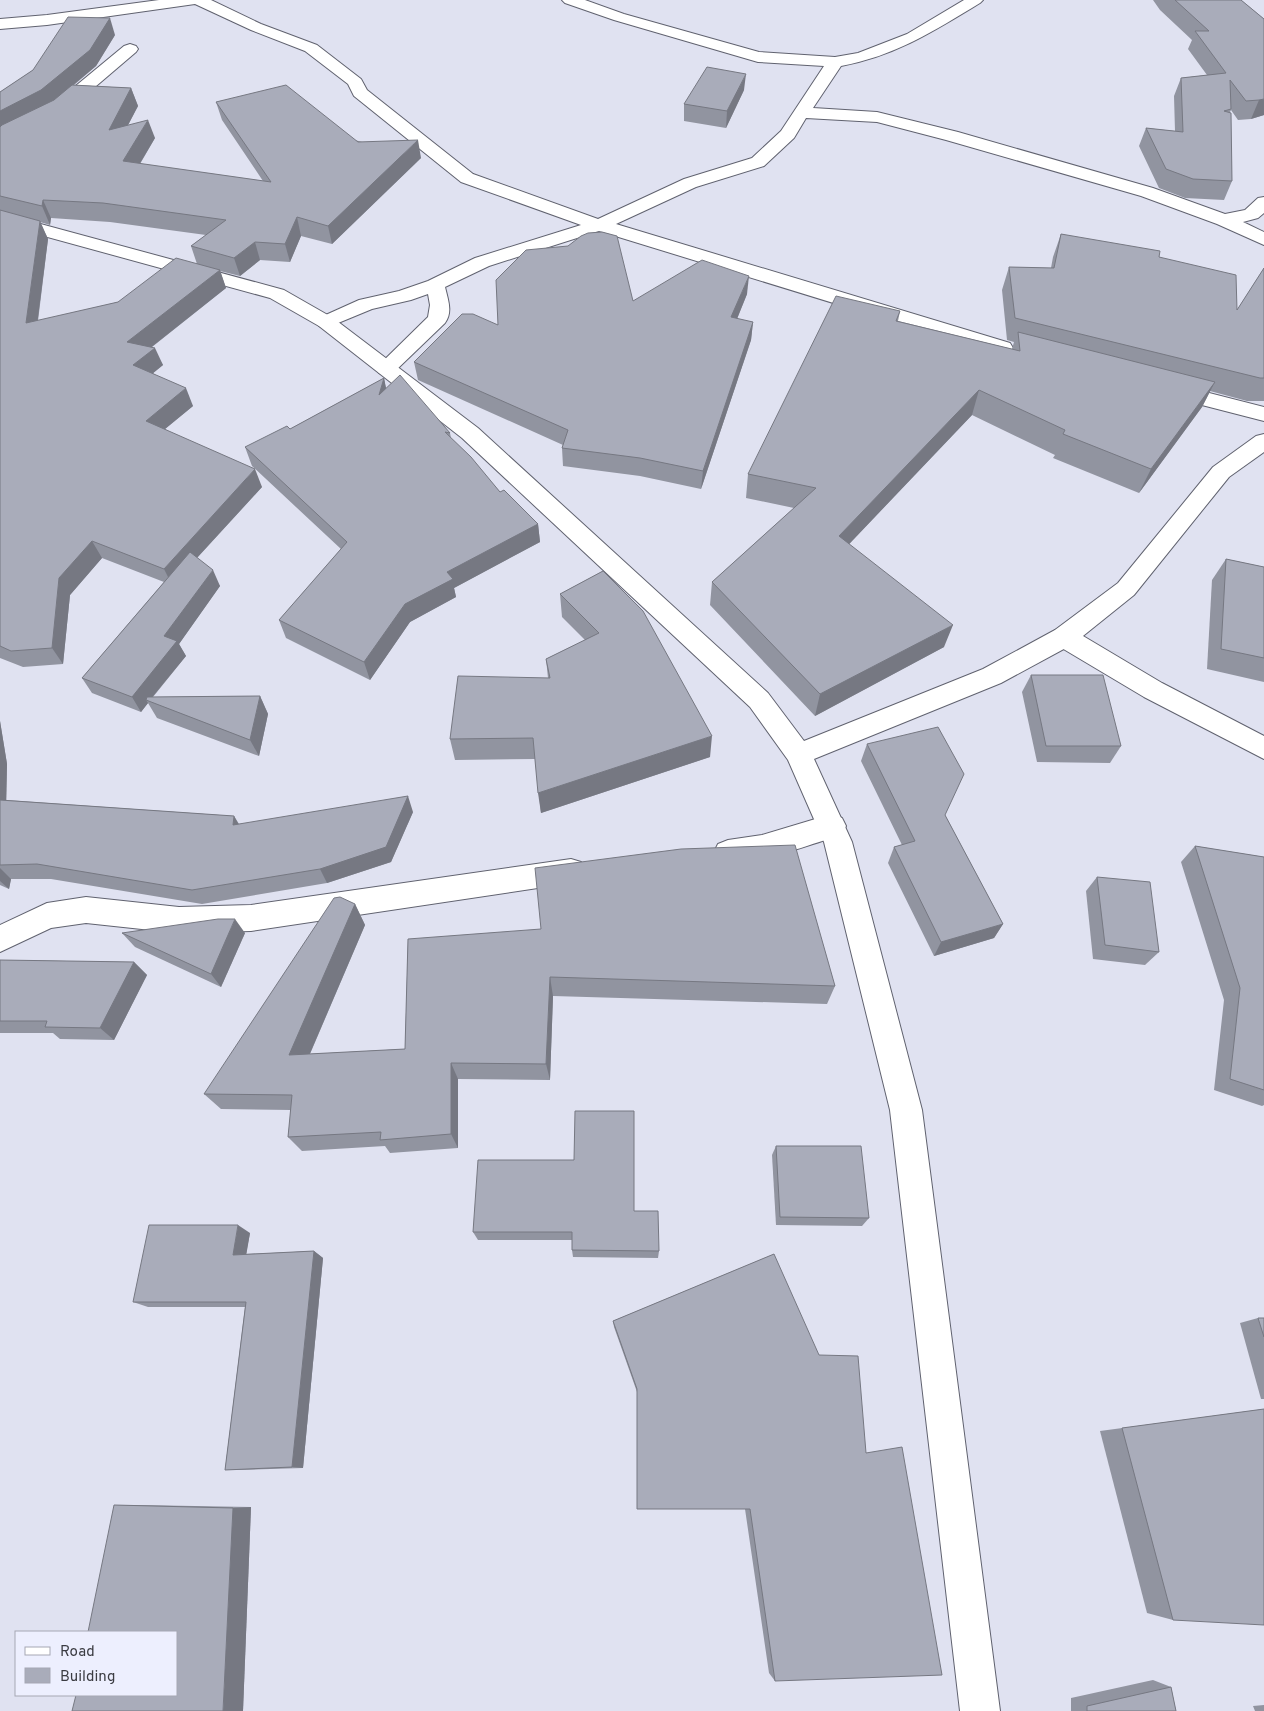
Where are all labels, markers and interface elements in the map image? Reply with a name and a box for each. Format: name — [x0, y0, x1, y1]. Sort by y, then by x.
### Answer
legend — [15, 1631, 178, 1696]
text: Road — [60, 1643, 95, 1662]
text: Building — [60, 1668, 115, 1687]

